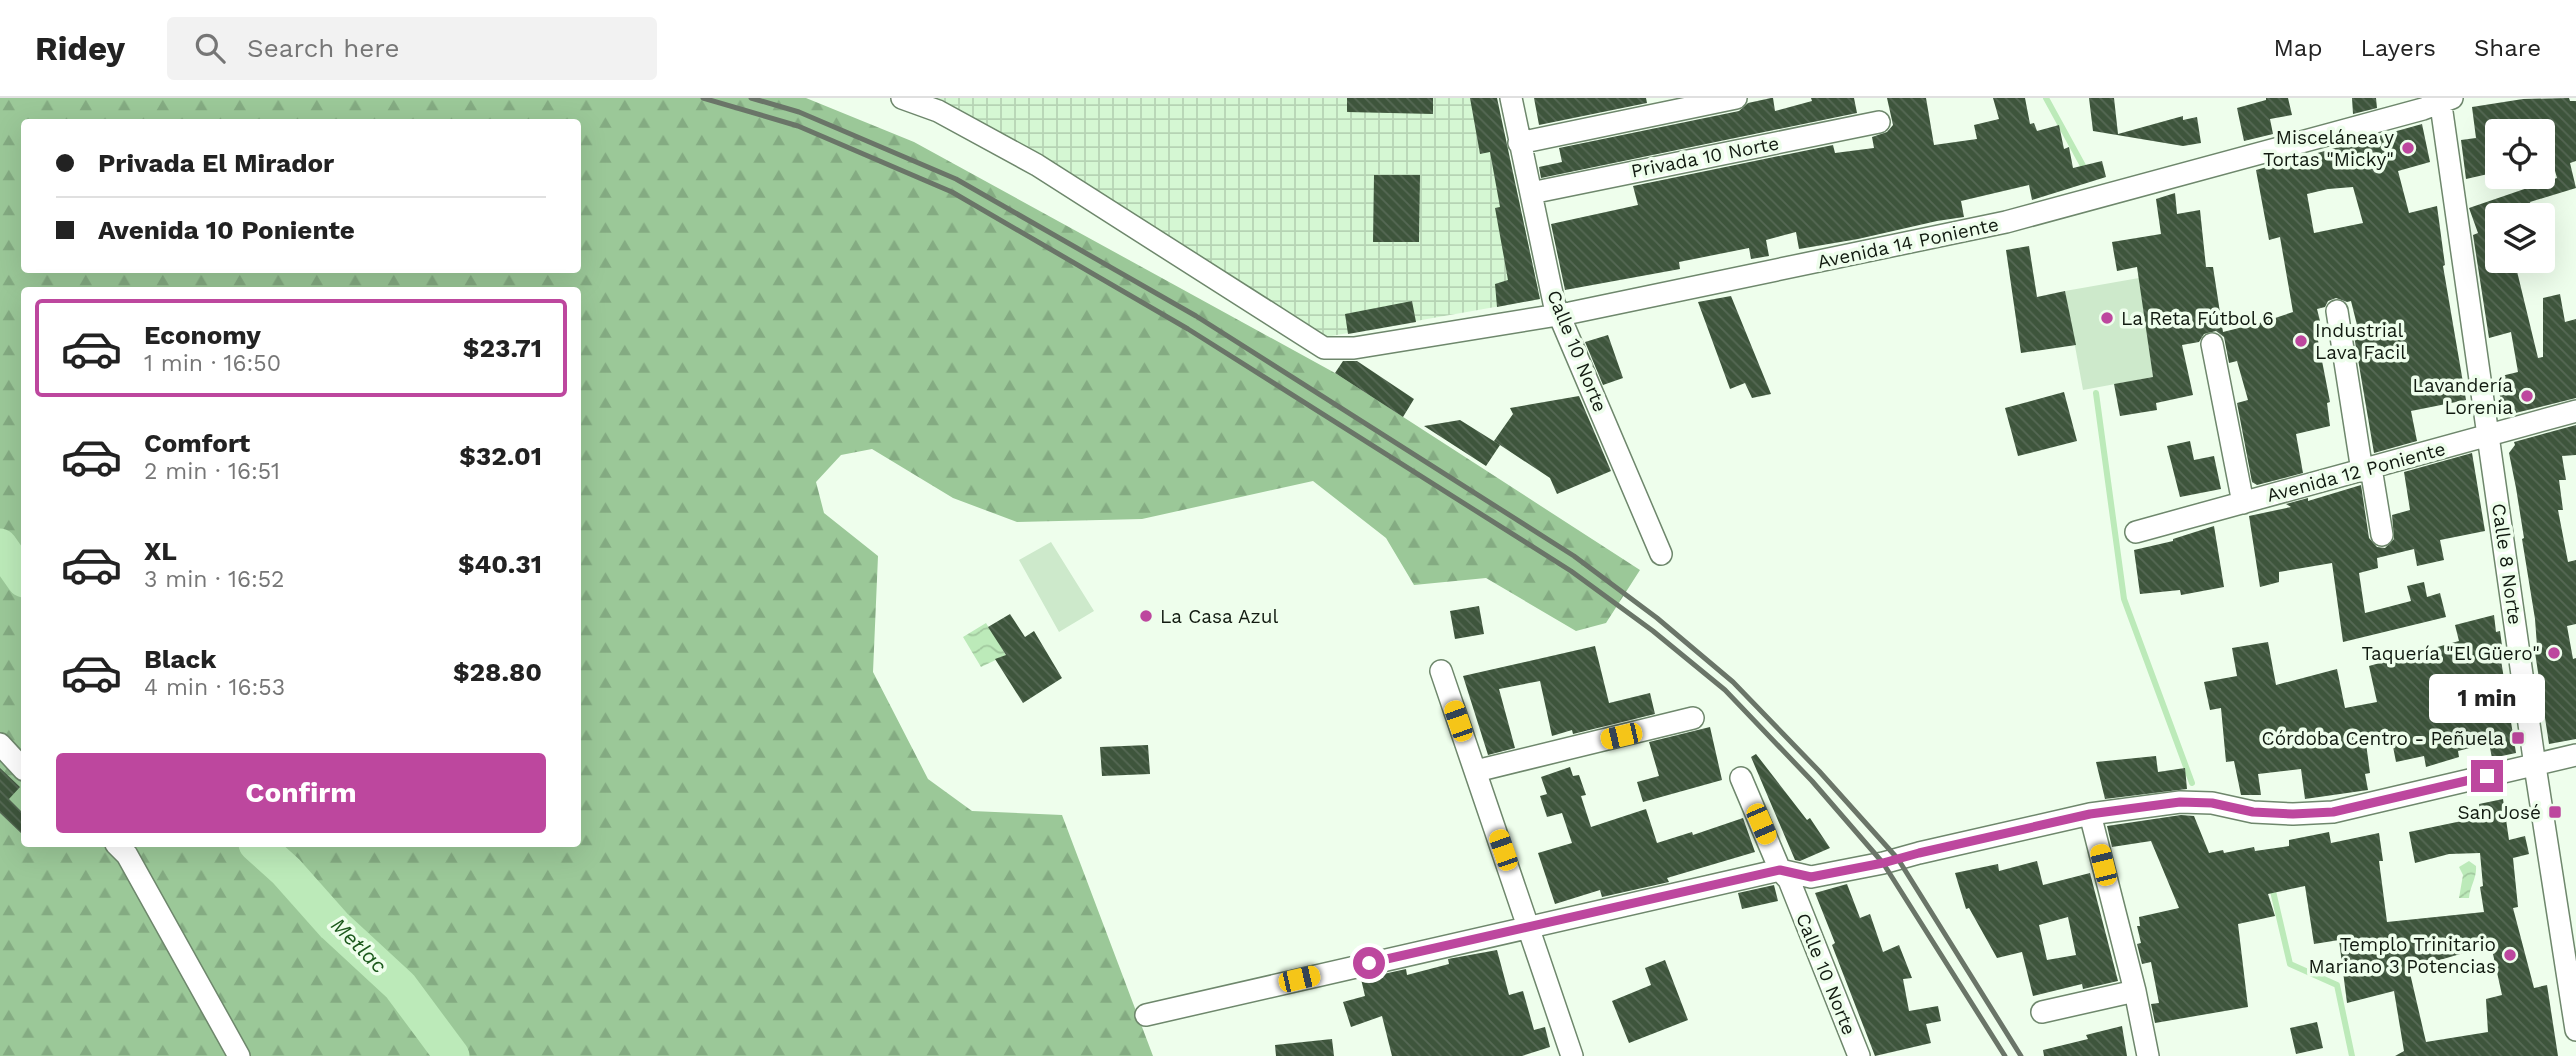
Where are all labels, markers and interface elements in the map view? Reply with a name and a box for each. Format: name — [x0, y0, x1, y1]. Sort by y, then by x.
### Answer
search box — [167, 17, 657, 80]
text: Ridey — [35, 29, 125, 68]
icon: search — [191, 29, 229, 67]
text: Search here — [247, 33, 399, 63]
text: Map — [2274, 34, 2322, 62]
text: Layers — [2360, 34, 2436, 62]
text: Share — [2474, 34, 2541, 62]
map controls — [2485, 119, 2555, 273]
button: locate — [2485, 119, 2555, 189]
place label: Miscelánea y Tortas "Micky" — [2263, 126, 2394, 171]
street label: Privada 10 Norte — [1629, 131, 1781, 183]
marker: Miscelánea y Tortas "Micky" — [2400, 140, 2416, 156]
text: Privada El Mirador — [98, 148, 334, 178]
button: layers — [2485, 203, 2555, 273]
street label: Avenida 14 Poniente — [1815, 213, 2001, 273]
text: Avenida 10 Poniente — [98, 215, 355, 245]
street label: Calle 10 Norte — [1542, 287, 1612, 415]
place label: La Reta Fútbol 6 — [2121, 307, 2274, 330]
marker: La Reta Fútbol 6 — [2099, 310, 2115, 326]
icon: car — [60, 317, 123, 380]
place label: Industrial Lava Facil — [2315, 319, 2406, 364]
text: Economy — [144, 320, 261, 350]
text: $23.71 — [463, 333, 542, 363]
marker: Industrial Lava Facil — [2293, 333, 2309, 349]
text: 1 min · 16:50 — [144, 350, 281, 377]
place label: Lavandería Lorenia — [2413, 374, 2513, 419]
marker: Lavandería Lorenia — [2519, 388, 2535, 404]
icon: car — [60, 425, 123, 488]
text: Comfort — [144, 428, 250, 458]
street label: Avenida 12 Poniente — [2264, 437, 2448, 507]
text: $32.01 — [459, 441, 542, 471]
text: 2 min · 16:51 — [144, 458, 280, 485]
street label: Calle 8 Norte — [2487, 502, 2527, 626]
icon: car — [60, 533, 123, 596]
text: XL — [144, 536, 177, 566]
text: $40.31 — [458, 549, 542, 579]
text: 3 min · 16:52 — [144, 566, 285, 593]
place label: La Casa Azul — [1160, 605, 1278, 628]
marker: La Casa Azul — [1138, 608, 1154, 624]
icon: car — [60, 641, 123, 704]
place label: Taquería "El Güero" — [2361, 642, 2540, 665]
text: Black — [144, 644, 216, 674]
marker: Taquería "El Güero" — [2546, 645, 2562, 661]
text: $28.80 — [453, 657, 542, 687]
text: 4 min · 16:53 — [144, 674, 285, 701]
callout: 1 min — [2429, 674, 2545, 724]
text: 1 min — [2457, 685, 2517, 712]
car — [1442, 698, 1475, 744]
car — [1599, 721, 1644, 751]
place label: Córdoba Centro - Peñuela — [2262, 727, 2504, 750]
marker: Córdoba Centro - Peñuela — [2510, 730, 2526, 746]
button: Confirm — [56, 753, 546, 833]
route end — [2471, 760, 2503, 792]
car — [1744, 801, 1779, 847]
place label: San José — [2457, 801, 2541, 824]
marker: San José — [2547, 804, 2563, 820]
car — [1487, 827, 1520, 873]
car — [2088, 842, 2119, 888]
street label: Calle 10 Norte — [1791, 910, 1861, 1038]
water label: Metlac — [326, 912, 392, 978]
place label: Templo Trinitario Mariano 3 Potencias — [2309, 933, 2496, 978]
route start — [1353, 947, 1385, 979]
marker: Templo Trinitario Mariano 3 Potencias — [2502, 947, 2518, 963]
car — [1277, 964, 1322, 994]

